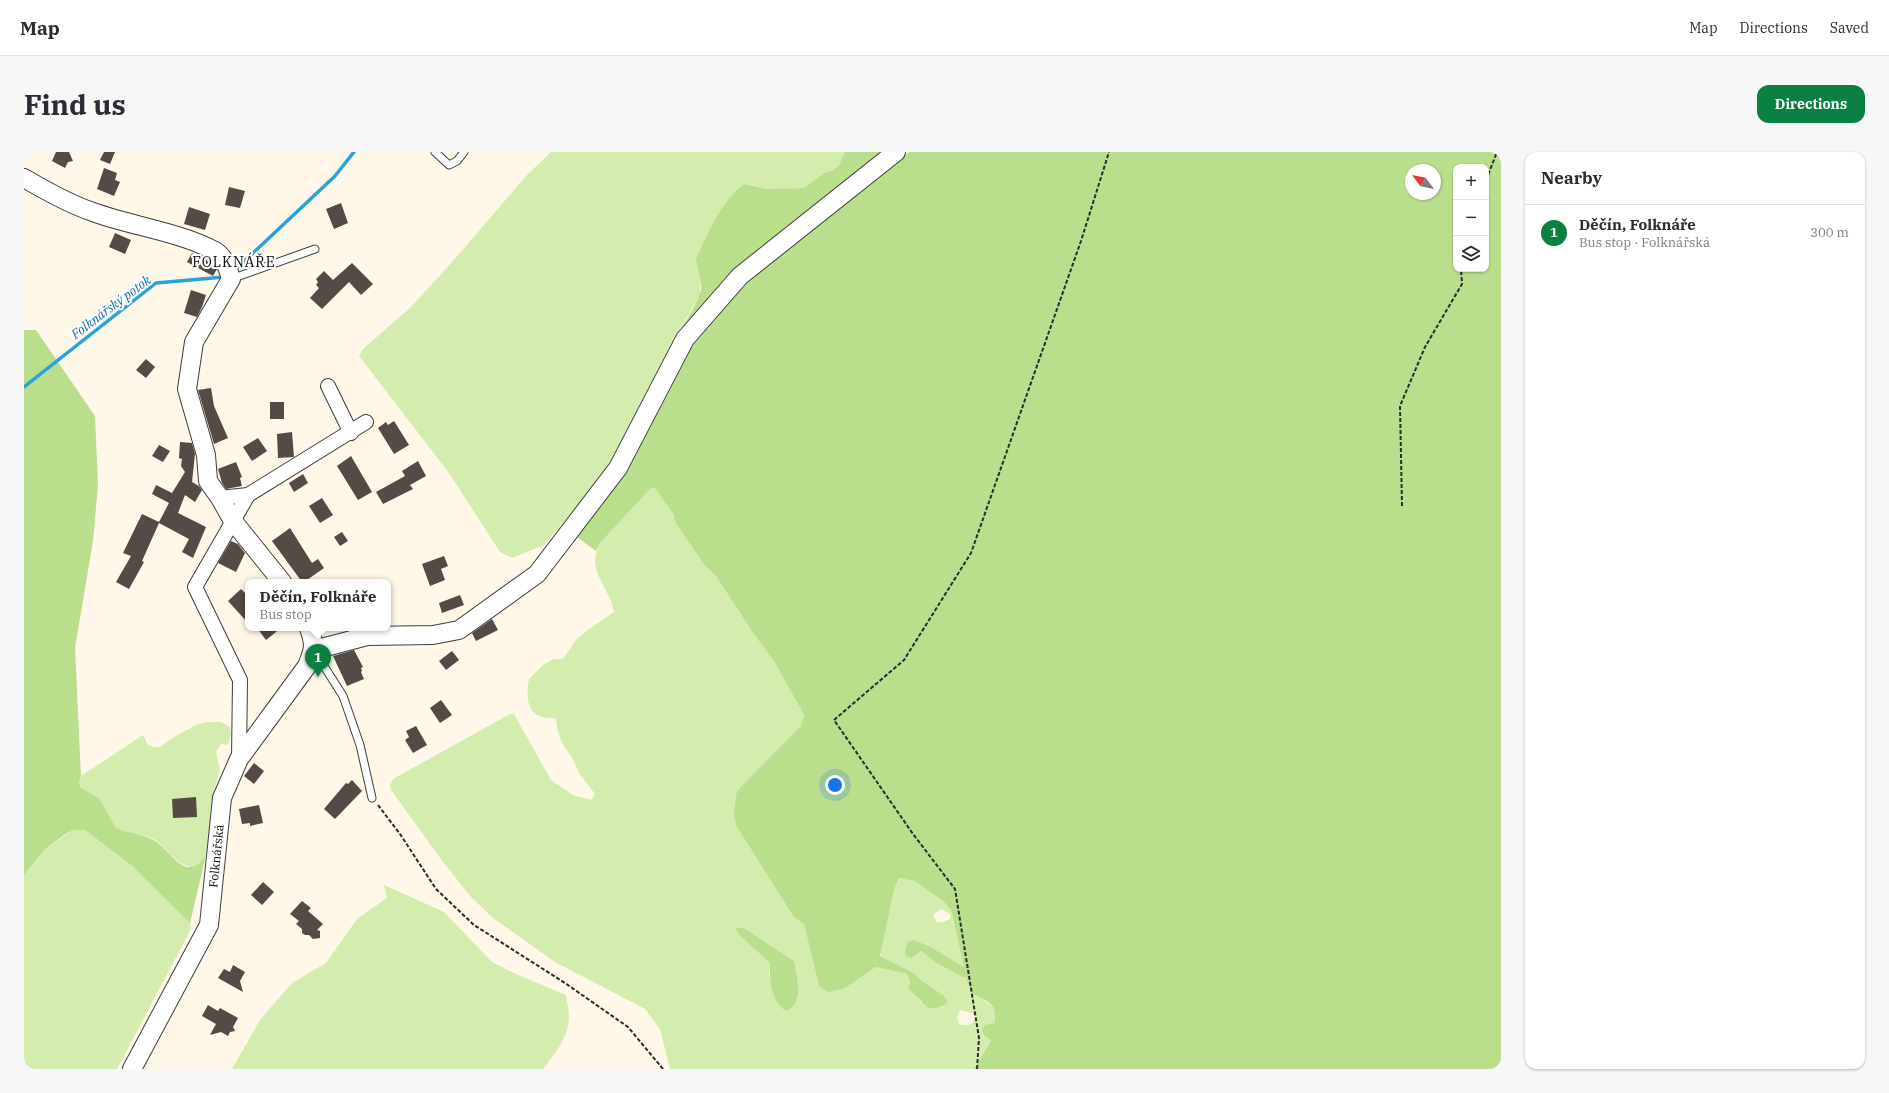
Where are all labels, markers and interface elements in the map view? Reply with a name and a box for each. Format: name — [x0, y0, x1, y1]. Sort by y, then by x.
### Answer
text: Map — [20, 16, 60, 40]
text: Map — [1689, 19, 1718, 37]
text: Directions — [1740, 19, 1808, 37]
text: Saved — [1830, 19, 1869, 37]
button: Directions — [1757, 85, 1865, 123]
text: Find us — [24, 86, 126, 123]
north arrow — [1405, 164, 1441, 200]
map controls — [1453, 164, 1489, 272]
button: + — [1453, 164, 1489, 200]
text: Nearby — [1541, 167, 1602, 189]
button: − — [1453, 200, 1489, 236]
text: Děčín, Folknáře — [1579, 215, 1696, 234]
text: 1 — [1550, 224, 1558, 241]
text: 300 m — [1810, 224, 1849, 241]
text: Bus stop · Folknářská — [1579, 234, 1710, 251]
button: layers — [1453, 236, 1489, 272]
district label: FOLKNÁŘE — [192, 252, 276, 271]
water label: Folknářský potok — [67, 271, 154, 343]
popup — [245, 579, 391, 631]
text: Děčín, Folknáře — [260, 587, 376, 606]
text: Bus stop — [260, 606, 312, 623]
pin: 1 — [305, 644, 331, 677]
your location — [825, 775, 845, 795]
street label: Folknářská — [205, 823, 227, 888]

